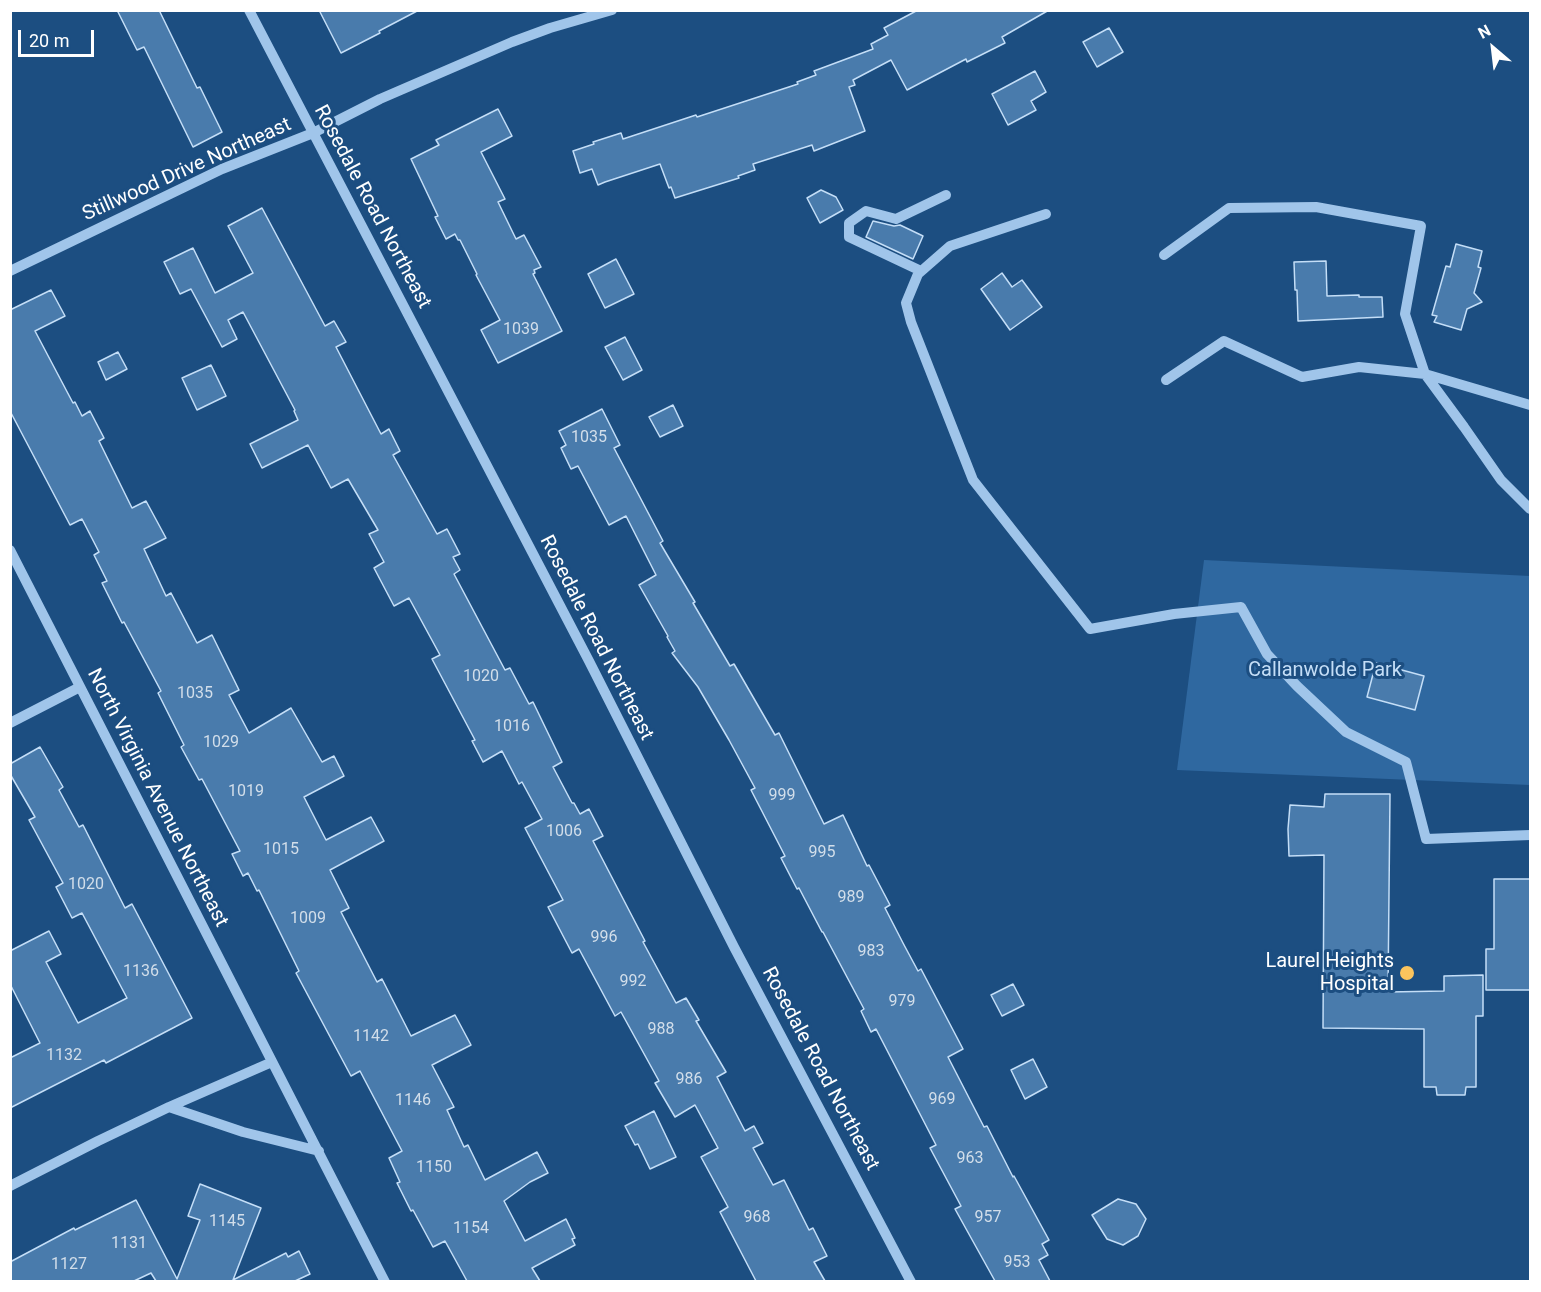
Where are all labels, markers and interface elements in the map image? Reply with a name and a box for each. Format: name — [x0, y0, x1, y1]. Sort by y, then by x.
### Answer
scale bar — [21, 18, 98, 56]
north arrow — [1463, 18, 1523, 78]
text: N — [1475, 21, 1494, 43]
text: 20 m — [29, 30, 69, 51]
street label: Rosedale Road Northeast — [308, 101, 436, 313]
street label: Stillwood Drive Northeast — [79, 113, 295, 227]
house number: 1039 — [503, 320, 539, 340]
house number: 1035 — [571, 428, 607, 448]
street label: Rosedale Road Northeast — [534, 531, 658, 745]
park label: Callanwolde Park — [1248, 659, 1402, 683]
street label: North Virginia Avenue Northeast — [81, 665, 233, 931]
house number: 1020 — [463, 667, 499, 687]
house number: 1035 — [177, 684, 213, 704]
house number: 1016 — [494, 717, 530, 737]
house number: 1029 — [203, 733, 239, 753]
house number: 1019 — [228, 782, 264, 802]
house number: 999 — [769, 786, 795, 806]
house number: 1006 — [546, 822, 582, 842]
house number: 1015 — [263, 840, 299, 860]
house number: 995 — [809, 843, 835, 863]
house number: 1020 — [68, 875, 104, 895]
house number: 989 — [838, 888, 864, 908]
house number: 1009 — [290, 909, 326, 929]
house number: 996 — [591, 928, 617, 948]
house number: 983 — [858, 942, 884, 962]
place label: Laurel Heights Hospital — [1265, 950, 1394, 997]
house number: 1136 — [123, 962, 159, 982]
street label: Rosedale Road Northeast — [756, 963, 884, 1175]
marker: Laurel Heights Hospital — [1398, 964, 1416, 982]
house number: 992 — [620, 972, 646, 992]
house number: 979 — [889, 992, 915, 1012]
house number: 988 — [648, 1020, 674, 1040]
house number: 1142 — [353, 1027, 389, 1047]
house number: 1132 — [46, 1046, 82, 1066]
house number: 986 — [676, 1070, 702, 1090]
house number: 969 — [929, 1090, 955, 1110]
house number: 1146 — [395, 1091, 431, 1111]
house number: 963 — [957, 1149, 983, 1169]
house number: 1150 — [416, 1158, 452, 1178]
house number: 968 — [744, 1208, 770, 1228]
house number: 957 — [975, 1208, 1001, 1228]
house number: 1145 — [209, 1212, 245, 1232]
house number: 1154 — [453, 1219, 489, 1239]
house number: 1131 — [111, 1234, 147, 1254]
house number: 953 — [1004, 1253, 1030, 1273]
house number: 1127 — [51, 1255, 87, 1275]

